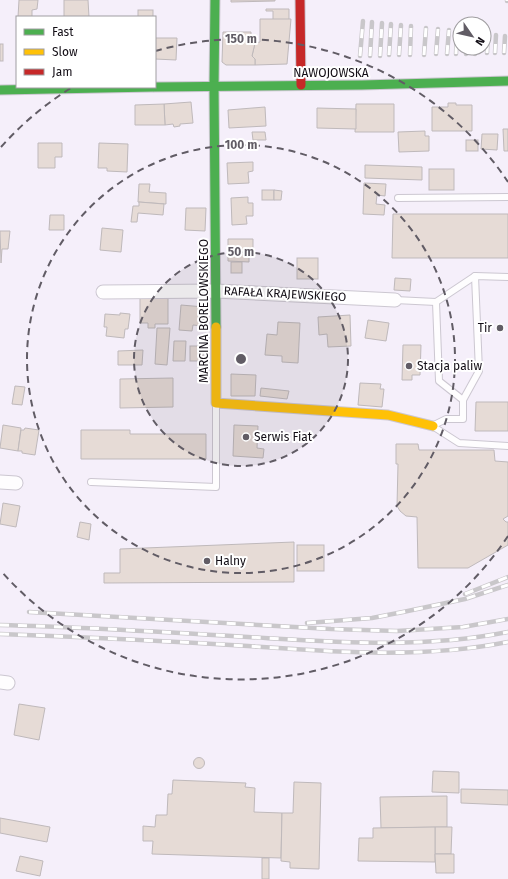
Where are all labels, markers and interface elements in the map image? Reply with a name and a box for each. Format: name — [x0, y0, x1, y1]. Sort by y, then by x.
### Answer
legend — [16, 16, 156, 88]
north arrow — [452, 16, 492, 56]
text: Fast — [52, 25, 74, 39]
text: 150 m — [225, 32, 257, 46]
text: N — [472, 35, 487, 48]
text: Slow — [52, 45, 78, 59]
text: Jam — [52, 65, 72, 79]
street label: NAWOJOWSKA — [293, 66, 369, 80]
text: 100 m — [225, 138, 257, 152]
street label: MARCINA BORELOWSKIEGO — [197, 239, 211, 383]
text: 50 m — [228, 245, 254, 259]
street label: RAFAŁA KRAJEWSKIEGO — [223, 284, 347, 304]
place label: Tir — [478, 321, 492, 335]
marker: Tir — [495, 323, 505, 333]
centre of rings — [234, 352, 248, 366]
place label: Stacja paliw — [417, 359, 482, 373]
marker: Stacja paliw — [404, 361, 414, 371]
place label: Serwis Fiat — [254, 430, 313, 444]
marker: Serwis Fiat — [241, 432, 251, 442]
place label: Halny — [215, 554, 246, 568]
marker: Halny — [202, 556, 212, 566]

